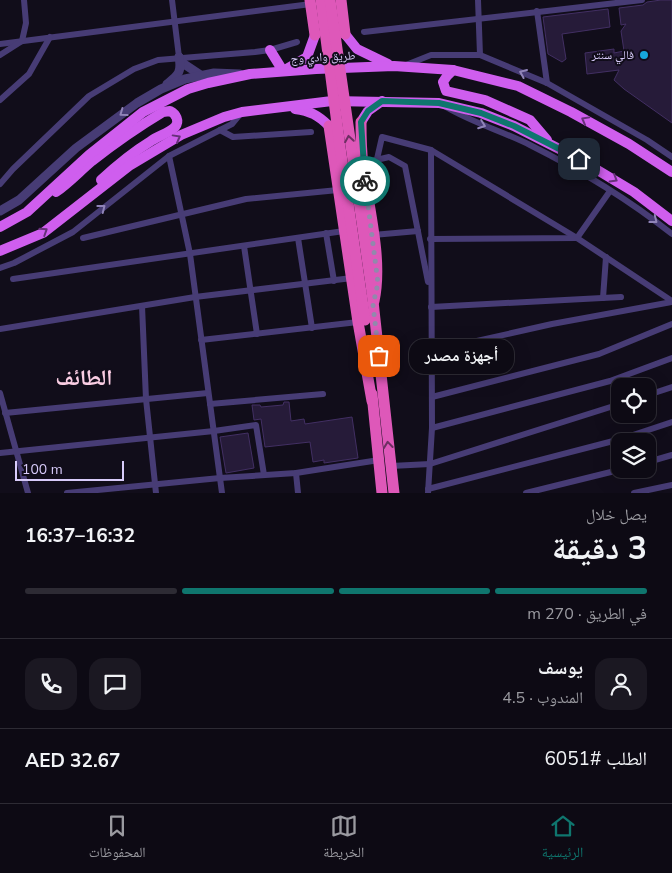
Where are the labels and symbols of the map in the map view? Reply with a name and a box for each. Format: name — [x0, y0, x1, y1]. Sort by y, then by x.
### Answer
street label: طريق وادي وج — [290, 47, 356, 69]
place label: فالي سنتر — [590, 47, 634, 65]
marker: فالي سنتر — [638, 49, 650, 61]
one-way arrow — [519, 69, 528, 80]
one-way arrow — [120, 107, 129, 117]
one-way arrow — [582, 116, 591, 126]
one-way arrow — [477, 119, 486, 129]
one-way arrow — [171, 134, 180, 144]
one-way arrow — [344, 135, 355, 143]
pin — [558, 138, 600, 180]
courier — [340, 156, 390, 206]
one-way arrow — [608, 173, 617, 183]
one-way arrow — [96, 206, 105, 214]
one-way arrow — [648, 214, 658, 223]
one-way arrow — [38, 228, 48, 237]
pin — [358, 335, 400, 377]
callout: أجهزة مصدر — [409, 338, 514, 374]
district label: الطائف — [55, 363, 113, 393]
one-way arrow — [383, 440, 394, 448]
scale bar — [15, 458, 124, 481]

